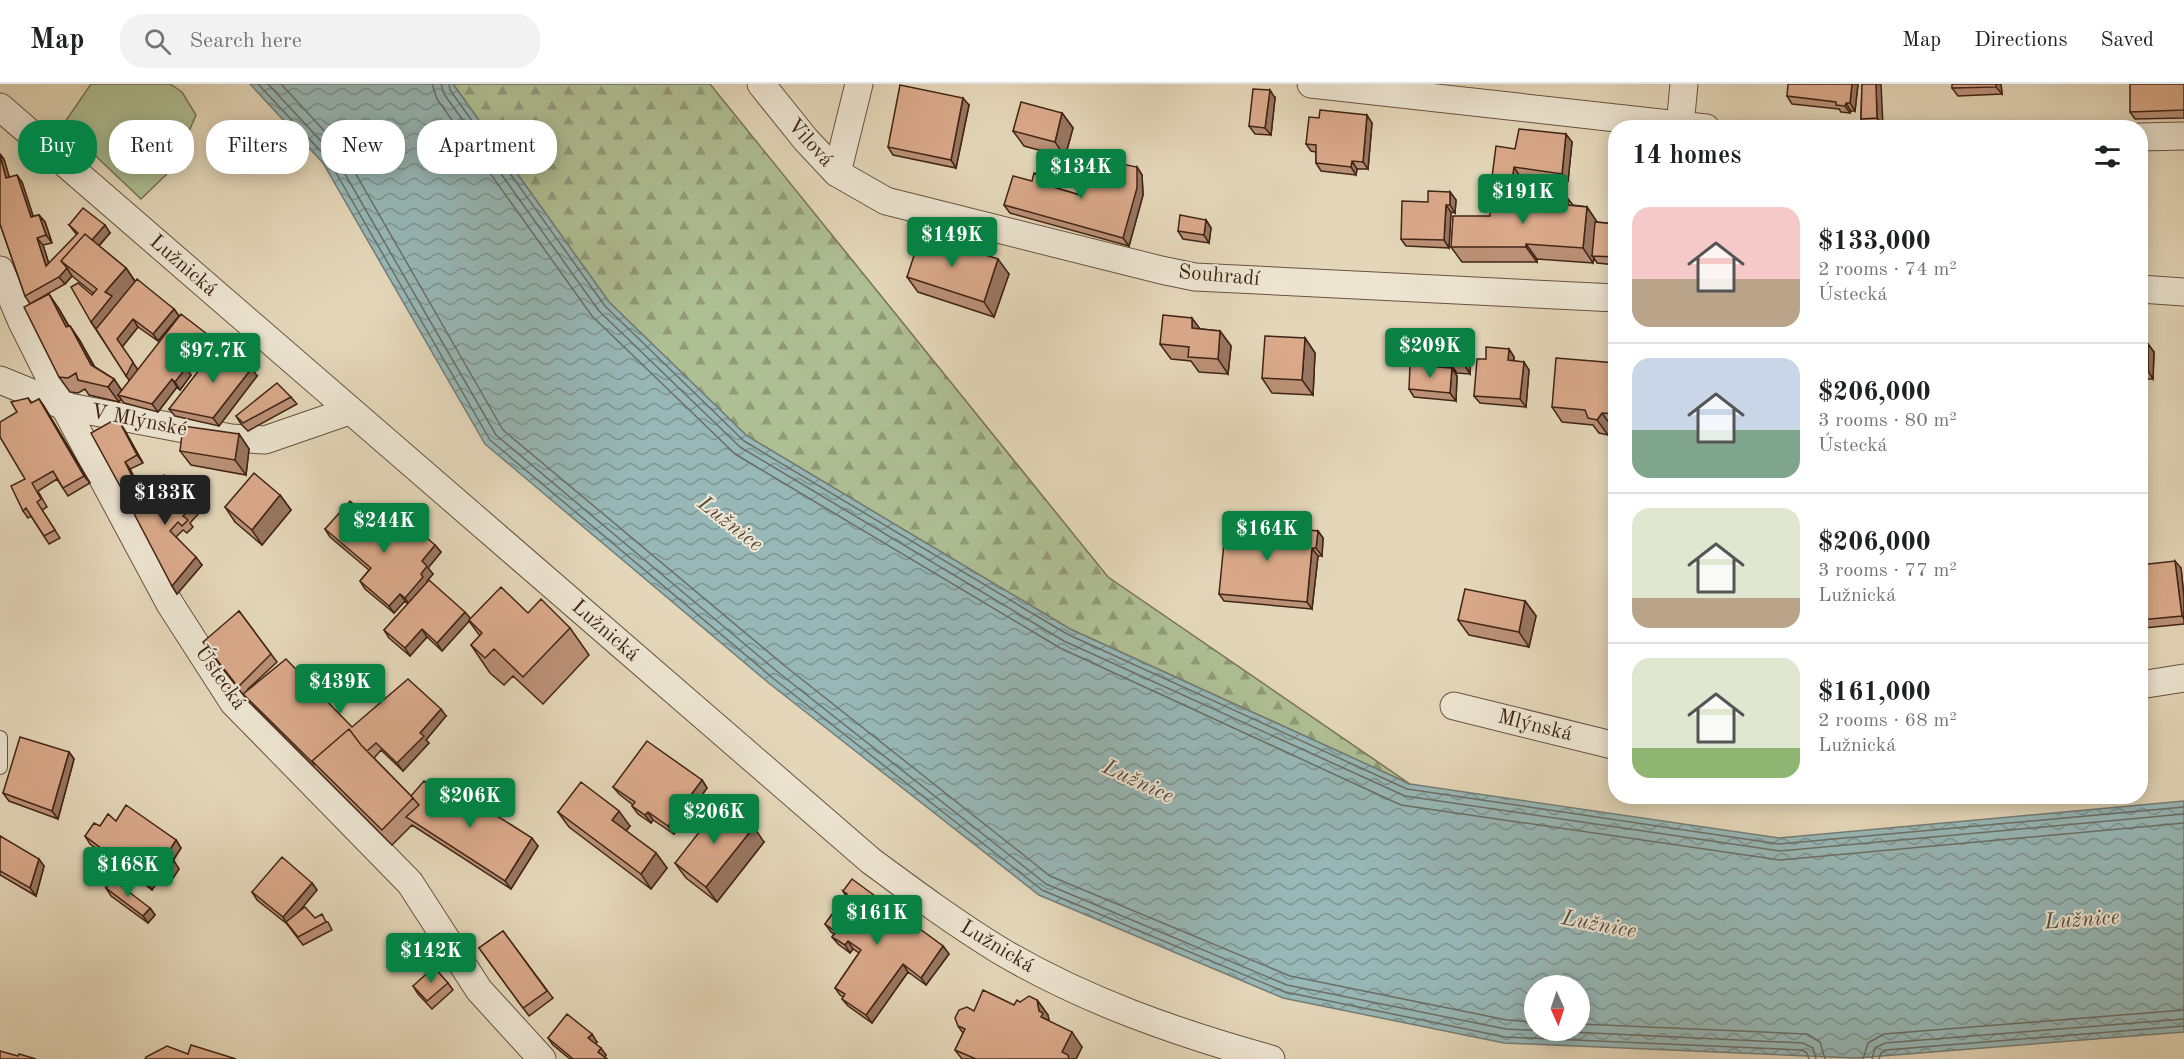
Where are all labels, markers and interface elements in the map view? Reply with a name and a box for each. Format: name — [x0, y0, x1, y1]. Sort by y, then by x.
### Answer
search box — [120, 14, 540, 68]
icon: search — [141, 25, 174, 58]
text: Map — [30, 27, 84, 55]
text: Search here — [189, 30, 302, 52]
text: Map — [1902, 30, 1941, 51]
text: Directions — [1974, 30, 2068, 51]
text: Saved — [2101, 30, 2154, 51]
street label: Vilová — [783, 115, 837, 171]
chip: Buy — [18, 120, 97, 174]
chip: Rent — [109, 120, 194, 174]
chip: Filters — [206, 120, 309, 174]
chip: New — [321, 120, 405, 174]
chip: Apartment — [417, 120, 557, 174]
icon: filters — [2091, 140, 2124, 173]
text: 14 homes — [1632, 143, 1741, 169]
pin: $134K — [1039, 149, 1123, 200]
text: $134K — [1050, 158, 1112, 178]
pin: $191K — [1481, 174, 1565, 225]
text: $191K — [1492, 183, 1554, 203]
pin: $149K — [910, 217, 994, 268]
text: $149K — [921, 226, 983, 246]
text: $133,000 — [1818, 229, 1931, 255]
street label: Lužnická — [145, 231, 221, 301]
icon: home — [1680, 231, 1752, 303]
text: 2 rooms · 74 m² — [1818, 260, 1957, 280]
street label: Souhradí — [1177, 262, 1261, 290]
text: Ústecká — [1818, 285, 1887, 305]
pin: $209K — [1388, 328, 1472, 379]
pin: $97.7K — [164, 333, 262, 384]
text: $209K — [1399, 337, 1461, 357]
text: $97.7K — [179, 342, 247, 362]
text: $206,000 — [1818, 380, 1931, 406]
icon: home — [1680, 382, 1752, 454]
street label: V Mlýnské — [89, 401, 189, 441]
text: 3 rooms · 80 m² — [1818, 411, 1957, 431]
text: Ústecká — [1818, 436, 1887, 456]
pin: $133K — [123, 475, 207, 526]
text: $133K — [134, 484, 196, 504]
water label: Lužnice — [693, 491, 767, 556]
pin: $244K — [342, 503, 426, 554]
pin: $164K — [1225, 511, 1309, 562]
text: $244K — [353, 512, 415, 532]
text: $164K — [1236, 520, 1298, 540]
text: $206,000 — [1818, 530, 1931, 556]
icon: home — [1680, 532, 1752, 604]
text: 3 rooms · 77 m² — [1818, 561, 1957, 581]
text: Lužnická — [1818, 586, 1896, 606]
street label: Lužnická — [567, 596, 643, 666]
street label: Ústecká — [190, 639, 254, 714]
pin: $439K — [298, 664, 382, 715]
text: $439K — [309, 673, 371, 693]
text: $161,000 — [1818, 680, 1931, 706]
icon: home — [1680, 682, 1752, 754]
street label: Mlýnská — [1496, 707, 1574, 745]
text: 2 rooms · 68 m² — [1818, 711, 1957, 731]
text: Lužnická — [1818, 736, 1896, 756]
water label: Lužnice — [1098, 756, 1177, 808]
pin: $206K — [428, 778, 512, 829]
text: $206K — [439, 787, 501, 807]
pin: $206K — [672, 794, 756, 845]
text: $206K — [683, 803, 745, 823]
pin: $168K — [86, 847, 170, 898]
text: $168K — [97, 856, 159, 876]
pin: $161K — [835, 895, 919, 946]
text: $161K — [846, 904, 908, 924]
water label: Lužnice — [2043, 906, 2120, 934]
water label: Lužnice — [1559, 907, 1638, 943]
street label: Lužnická — [956, 917, 1038, 977]
pin: $142K — [389, 933, 473, 984]
text: $142K — [400, 942, 462, 962]
north arrow — [1524, 975, 1590, 1041]
map controls — [1524, 975, 1590, 1041]

